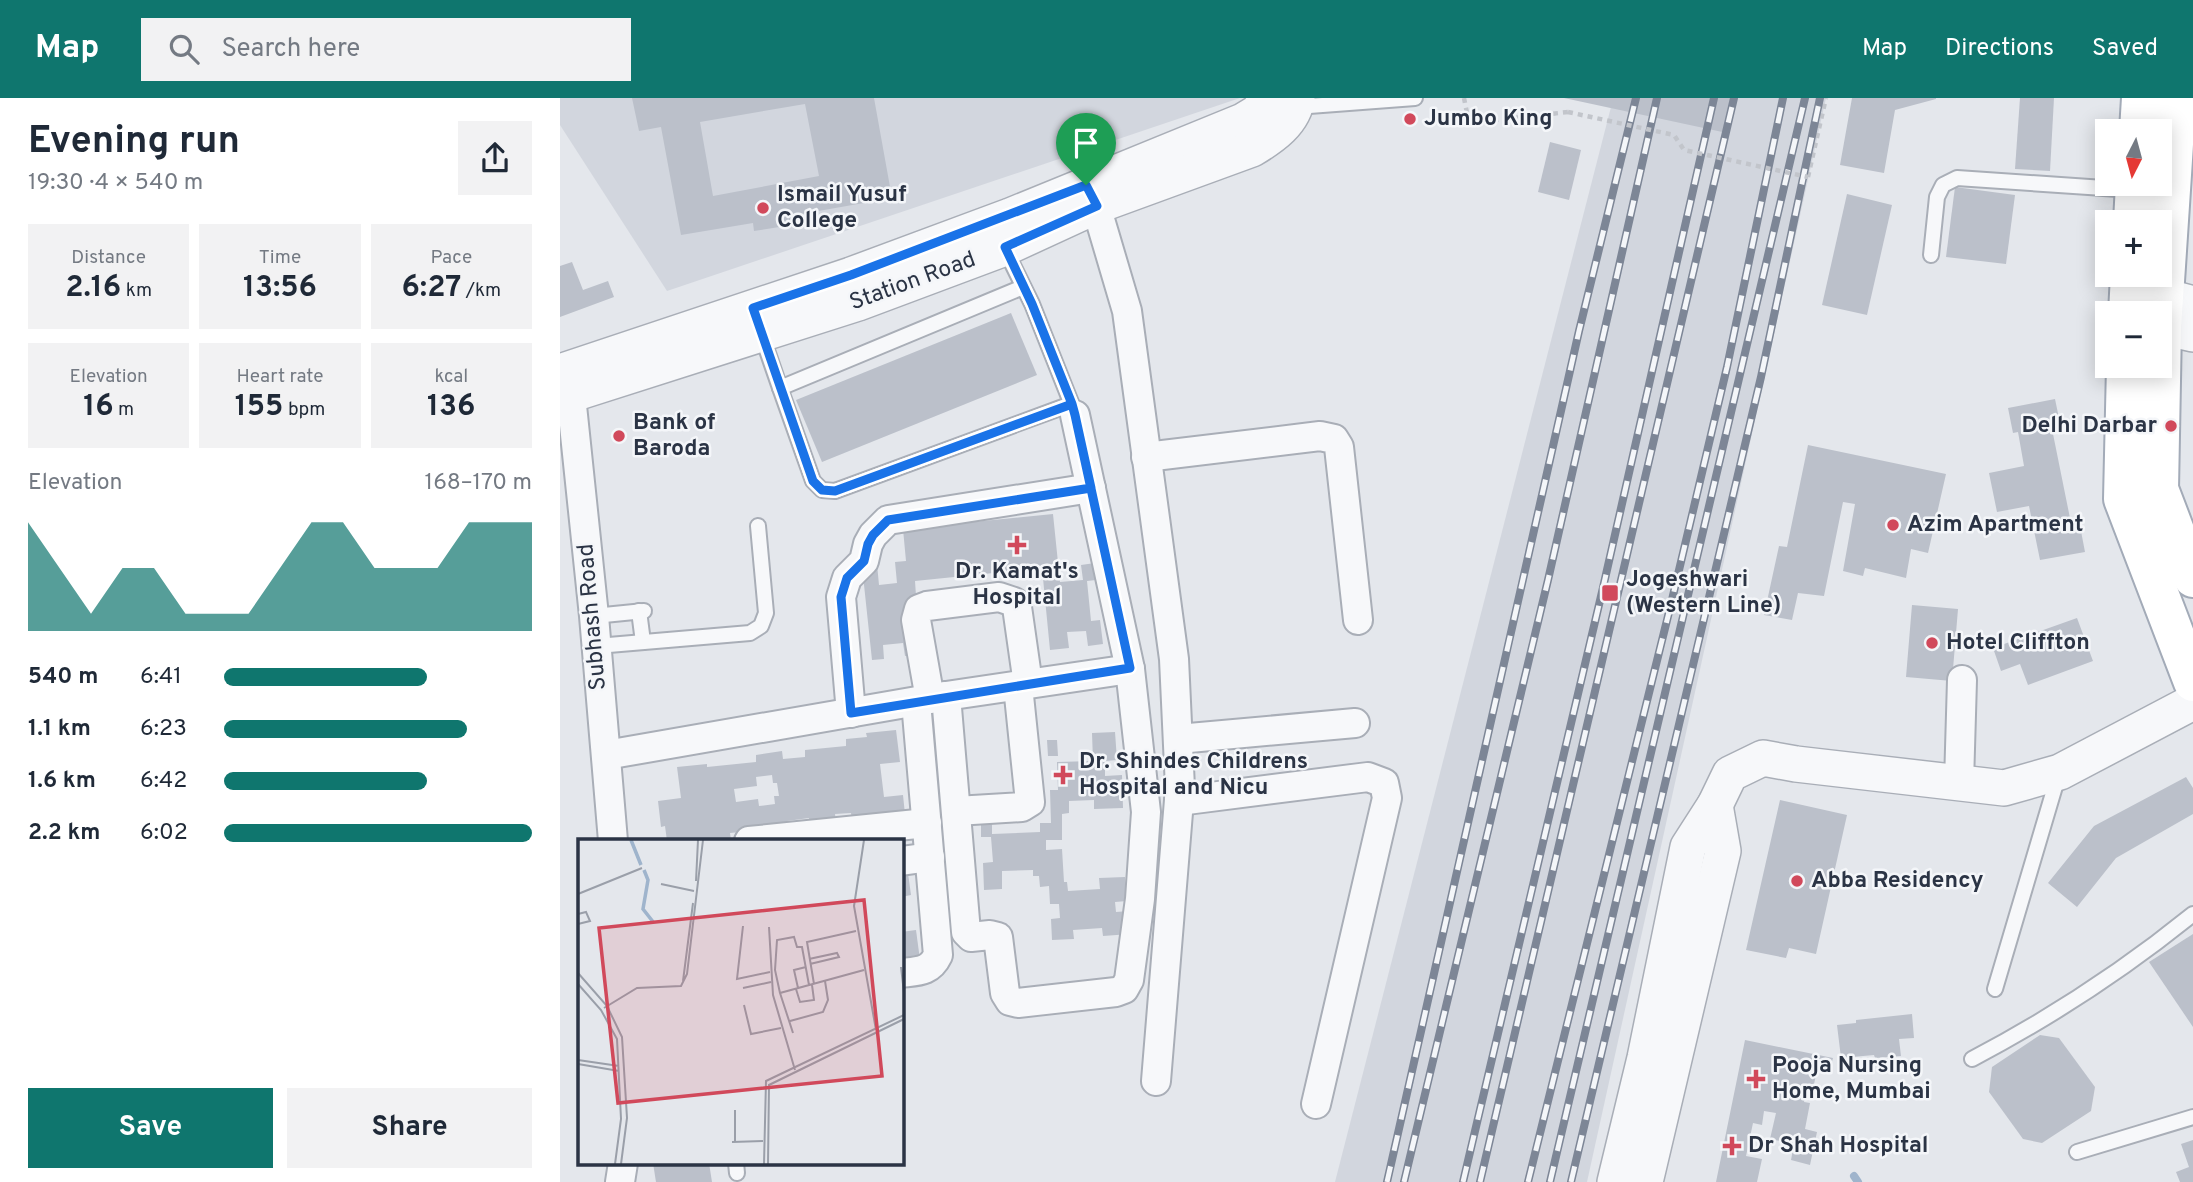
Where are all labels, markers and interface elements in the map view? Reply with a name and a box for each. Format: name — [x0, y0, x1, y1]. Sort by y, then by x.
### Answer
search box — [141, 18, 631, 81]
text: Map — [35, 28, 99, 70]
icon: search — [165, 30, 203, 68]
text: Search here — [221, 33, 360, 66]
text: Map — [1862, 34, 1907, 64]
text: Directions — [1945, 34, 2054, 64]
text: Saved — [2092, 34, 2158, 64]
place label: Jumbo King — [1424, 105, 1553, 134]
marker: Jumbo King — [1402, 111, 1418, 127]
pin — [1056, 113, 1116, 185]
text: Evening run — [28, 118, 240, 167]
north arrow — [2095, 119, 2172, 196]
map controls — [2095, 119, 2172, 378]
button: share — [458, 121, 532, 195]
icon: arrive — [1067, 124, 1105, 162]
text: 19:30 · 4 × 540 m — [28, 169, 203, 198]
place label: Ismail Yusuf College — [777, 181, 907, 236]
marker: Ismail Yusuf College — [755, 200, 771, 216]
button: + — [2095, 210, 2172, 287]
text: Distance — [71, 246, 146, 270]
text: Time — [259, 246, 301, 270]
text: Pace — [430, 246, 472, 270]
street label: Station Road — [846, 246, 980, 318]
text: 2.16 — [65, 270, 121, 307]
text: 13:56 — [243, 270, 317, 307]
text: 6:27 — [401, 270, 461, 307]
text: km — [121, 279, 152, 303]
text: /km — [461, 279, 501, 303]
button: − — [2095, 301, 2172, 378]
text: Elevation — [70, 365, 148, 389]
text: Heart rate — [237, 365, 323, 389]
text: kcal — [434, 365, 468, 389]
text: 16 — [83, 389, 114, 426]
text: 155 — [235, 389, 283, 426]
text: 136 — [427, 389, 476, 426]
text: m — [114, 398, 134, 422]
text: bpm — [283, 398, 325, 422]
place label: Bank of Baroda — [633, 409, 715, 464]
place label: Delhi Darbar — [2021, 412, 2157, 441]
marker: Delhi Darbar — [2163, 418, 2179, 434]
marker: Bank of Baroda — [611, 428, 627, 444]
text: Elevation — [28, 469, 123, 498]
text: 168–170 m — [425, 469, 532, 498]
place label: Azim Apartment — [1907, 511, 2084, 540]
marker: Azim Apartment — [1885, 517, 1901, 533]
marker: Dr. Kamat's Hospital — [1007, 535, 1027, 555]
street label: Subhash Road — [572, 542, 614, 692]
place label: Dr. Kamat's Hospital — [955, 558, 1079, 613]
place label: Jogeshwari (Western Line) — [1626, 566, 1781, 621]
marker: Jogeshwari (Western Line) — [1600, 583, 1620, 603]
place label: Hotel Cliffton — [1946, 629, 2090, 658]
marker: Hotel Cliffton — [1924, 635, 1940, 651]
text: 540 m — [28, 663, 98, 692]
text: 6:41 — [140, 663, 182, 692]
text: 1.1 km — [28, 715, 91, 744]
text: 6:23 — [140, 715, 187, 744]
place label: Dr. Shindes Childrens Hospital and Nicu — [1079, 748, 1308, 803]
marker: Dr. Shindes Childrens Hospital and Nicu — [1053, 765, 1073, 785]
text: 1.6 km — [28, 767, 96, 796]
text: 6:42 — [140, 767, 187, 796]
text: 2.2 km — [28, 819, 101, 848]
text: 6:02 — [140, 819, 188, 848]
inset map — [578, 839, 903, 1164]
place label: Abba Residency — [1811, 867, 1984, 896]
marker: Abba Residency — [1789, 873, 1805, 889]
place label: Pooja Nursing Home, Mumbai — [1772, 1052, 1931, 1107]
marker: Pooja Nursing Home, Mumbai — [1746, 1069, 1766, 1089]
button: Save — [28, 1088, 273, 1168]
button: Share — [287, 1088, 532, 1168]
place label: Dr Shah Hospital — [1748, 1132, 1929, 1161]
marker: Dr Shah Hospital — [1722, 1136, 1742, 1156]

